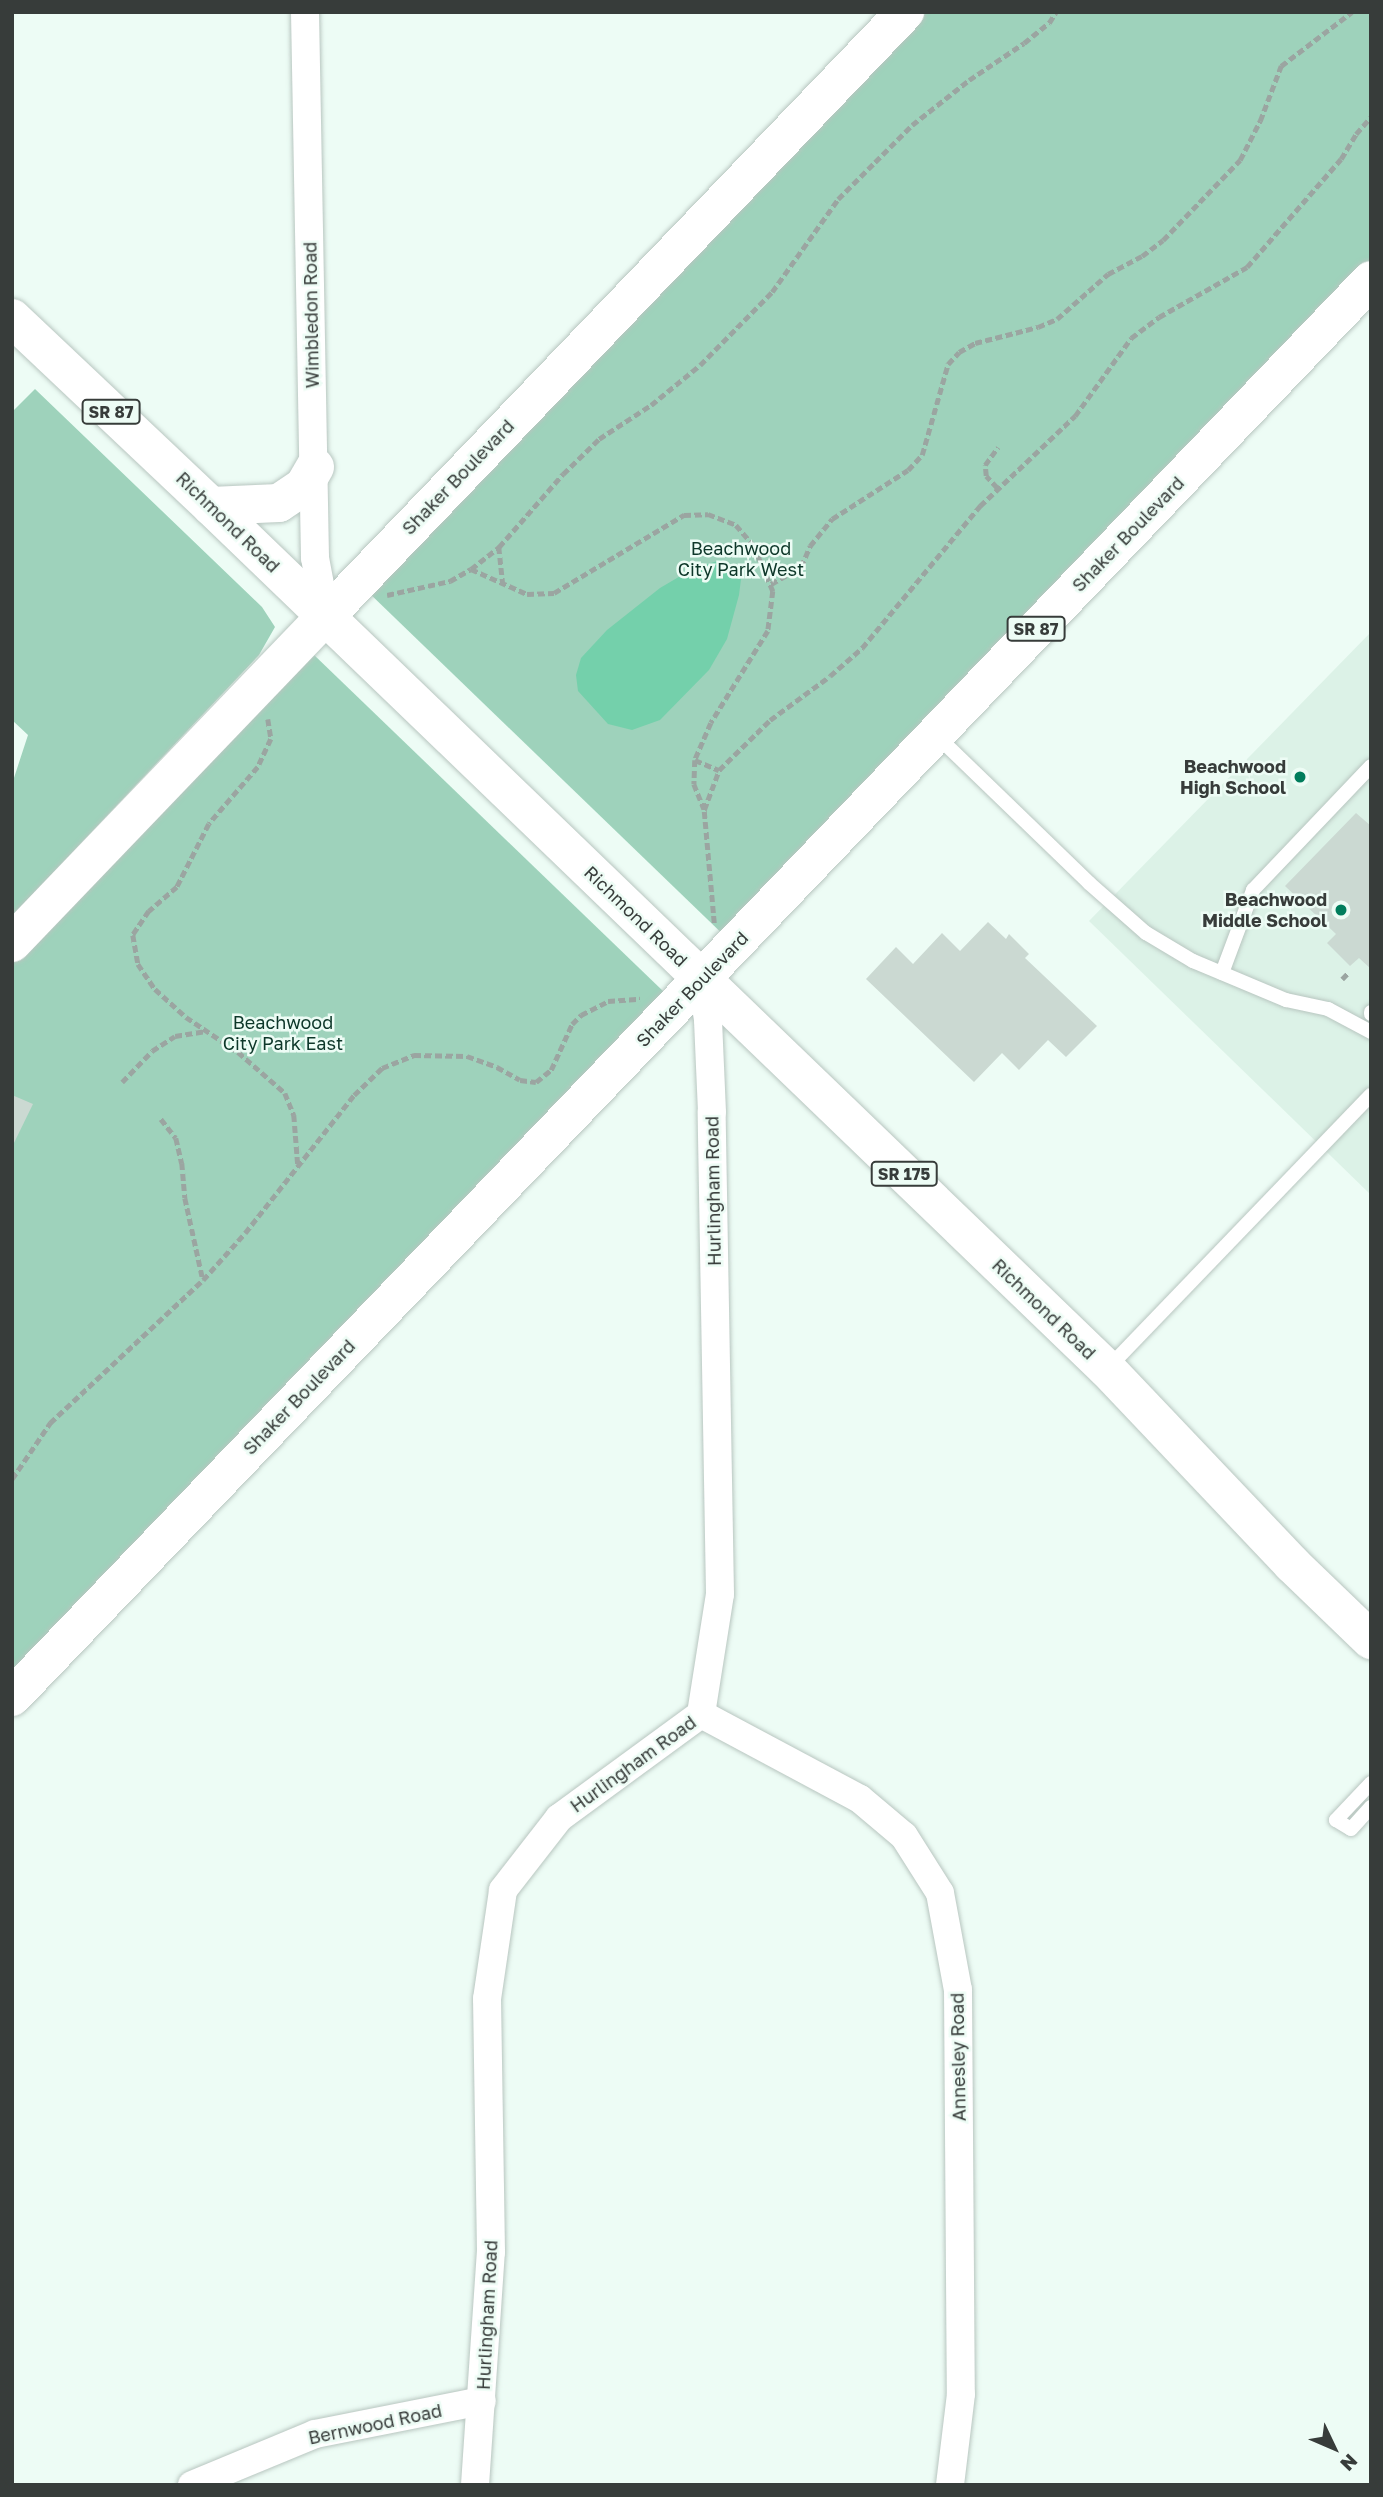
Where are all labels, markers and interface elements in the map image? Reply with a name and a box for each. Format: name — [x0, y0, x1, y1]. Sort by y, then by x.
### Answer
street label: Wimbledon Road — [299, 241, 323, 389]
road number: SR 87 — [81, 400, 141, 424]
street label: Shaker Boulevard — [398, 415, 518, 539]
street label: Richmond Road — [172, 467, 284, 577]
street label: Shaker Boulevard — [1068, 472, 1188, 596]
park label: Beachwood City Park West — [678, 538, 804, 580]
road number: SR 87 — [1006, 616, 1066, 642]
place label: Beachwood High School — [1180, 756, 1286, 798]
marker: Beachwood High School — [1292, 769, 1308, 785]
street label: Richmond Road — [580, 861, 692, 971]
place label: Beachwood Middle School — [1202, 889, 1327, 932]
marker: Beachwood Middle School — [1333, 902, 1349, 918]
street label: Shaker Boulevard — [632, 927, 752, 1051]
park label: Beachwood City Park East — [223, 1012, 343, 1054]
street label: Hurlingham Road — [701, 1116, 725, 1266]
road number: SR 175 — [869, 1162, 939, 1186]
street label: Richmond Road — [988, 1254, 1100, 1364]
street label: Shaker Boulevard — [239, 1335, 359, 1459]
street label: Hurlingham Road — [566, 1711, 700, 1817]
street label: Annesley Road — [946, 1993, 970, 2121]
street label: Hurlingham Road — [472, 2239, 502, 2391]
street label: Bernwood Road — [306, 2399, 444, 2449]
north arrow — [1299, 2413, 1369, 2483]
text: N — [1336, 2450, 1363, 2476]

